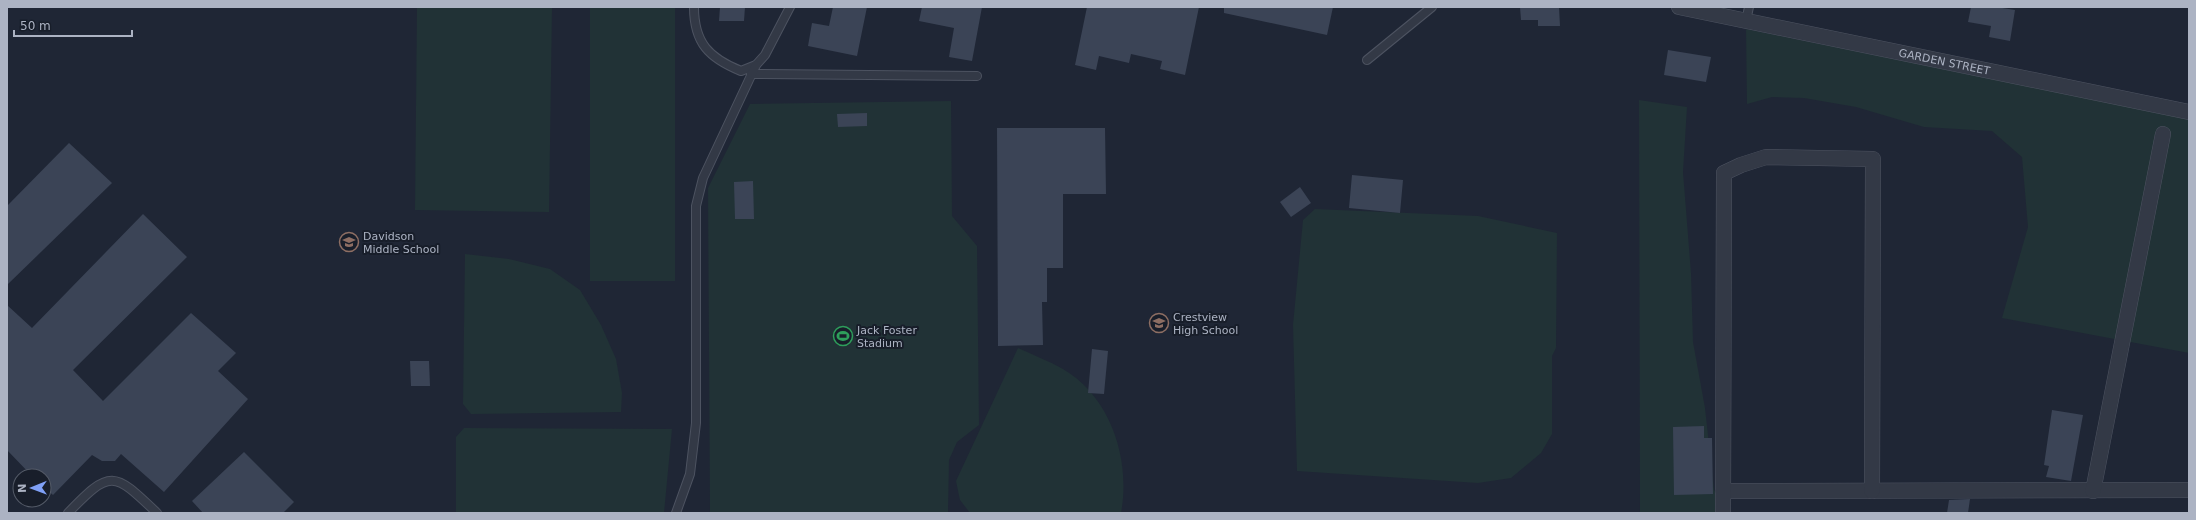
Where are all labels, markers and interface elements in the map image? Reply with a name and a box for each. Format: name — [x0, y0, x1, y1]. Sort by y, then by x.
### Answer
scale bar — [14, 12, 132, 38]
text: 50 m — [20, 19, 51, 33]
street label: GARDEN STREET — [1898, 46, 1992, 77]
place label: Davidson Middle School — [363, 230, 439, 256]
school or university icon: Davidson Middle School — [338, 231, 360, 253]
place label: Crestview High School — [1173, 311, 1238, 337]
school or university icon: Crestview High School — [1148, 312, 1170, 334]
place label: Jack Foster Stadium — [856, 324, 917, 350]
sports icon: Jack Foster Stadium — [832, 325, 854, 347]
north arrow — [12, 468, 52, 508]
text: N — [16, 483, 29, 493]

